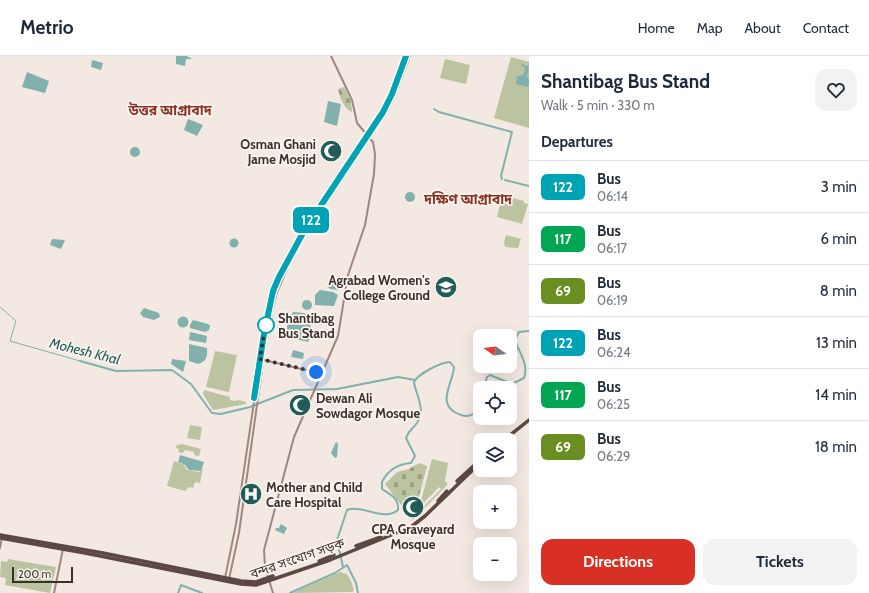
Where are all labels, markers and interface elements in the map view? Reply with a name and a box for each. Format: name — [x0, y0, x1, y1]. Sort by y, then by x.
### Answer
text: Metrio — [20, 16, 74, 39]
text: Home — [638, 19, 675, 37]
text: Map — [697, 19, 722, 37]
text: About — [744, 19, 781, 37]
text: Contact — [803, 19, 849, 37]
button: heart — [815, 69, 857, 111]
text: Shantibag Bus Stand — [541, 70, 710, 93]
text: Walk · 5 min · 330 m — [541, 97, 655, 113]
district label: উত্তর আগ্রাবাদ — [127, 101, 213, 119]
text: Departures — [541, 133, 613, 151]
place label: Osman Ghani Jame Mosjid — [240, 136, 316, 167]
mosque icon: Osman Ghani Jame Mosjid — [318, 138, 344, 164]
text: Bus — [597, 170, 621, 188]
text: 122 — [553, 178, 573, 196]
text: 3 min — [821, 178, 857, 196]
text: 06:14 — [597, 188, 628, 204]
district label: দক্ষিণ আগ্রাবাদ — [423, 190, 513, 208]
line badge: 122 — [288, 207, 334, 233]
text: 122 — [301, 211, 321, 229]
text: Bus — [597, 222, 621, 240]
text: 117 — [554, 230, 572, 248]
text: 6 min — [820, 230, 857, 248]
text: 06:17 — [597, 240, 627, 256]
place label: Agrabad Women's College Ground — [328, 272, 430, 303]
school or university icon: Agrabad Women's College Ground — [433, 274, 459, 300]
text: Bus — [597, 274, 621, 292]
text: 69 — [555, 282, 571, 300]
text: 8 min — [820, 282, 857, 300]
text: 06:19 — [597, 292, 628, 308]
place label: Shantibag Bus Stand — [278, 310, 335, 341]
marker: Shantibag Bus Stand — [257, 316, 275, 334]
text: Bus — [597, 326, 621, 344]
north arrow — [473, 329, 517, 373]
map controls — [473, 329, 517, 581]
water label: Mohesh Khal — [47, 333, 123, 369]
text: 122 — [553, 334, 573, 352]
text: 13 min — [816, 334, 857, 352]
text: 06:24 — [597, 344, 631, 360]
your location — [306, 362, 326, 382]
text: Bus — [597, 378, 621, 396]
button: locate — [473, 381, 517, 425]
text: 117 — [554, 386, 572, 404]
text: 14 min — [815, 386, 857, 404]
place label: Dewan Ali Sowdagor Mosque — [316, 390, 420, 421]
mosque icon: Dewan Ali Sowdagor Mosque — [287, 392, 313, 418]
text: 06:25 — [597, 396, 630, 412]
text: Bus — [597, 430, 621, 448]
button: layers — [473, 433, 517, 477]
text: 69 — [555, 438, 571, 456]
text: 18 min — [815, 438, 857, 456]
text: 06:29 — [597, 448, 630, 464]
place label: Mother and Child Care Hospital — [266, 479, 363, 510]
hospital icon: Mother and Child Care Hospital — [238, 481, 264, 507]
button: + — [473, 485, 517, 529]
mosque icon: CPA Graveyard Mosque — [400, 494, 426, 520]
place label: CPA Graveyard Mosque — [371, 521, 455, 552]
street label: বন্দর সংযোগ সড়ক — [247, 534, 347, 582]
button: − — [473, 537, 517, 581]
button: Directions — [541, 539, 695, 585]
button: Tickets — [703, 539, 857, 585]
scale bar — [12, 565, 73, 584]
text: 200 m — [18, 567, 51, 581]

